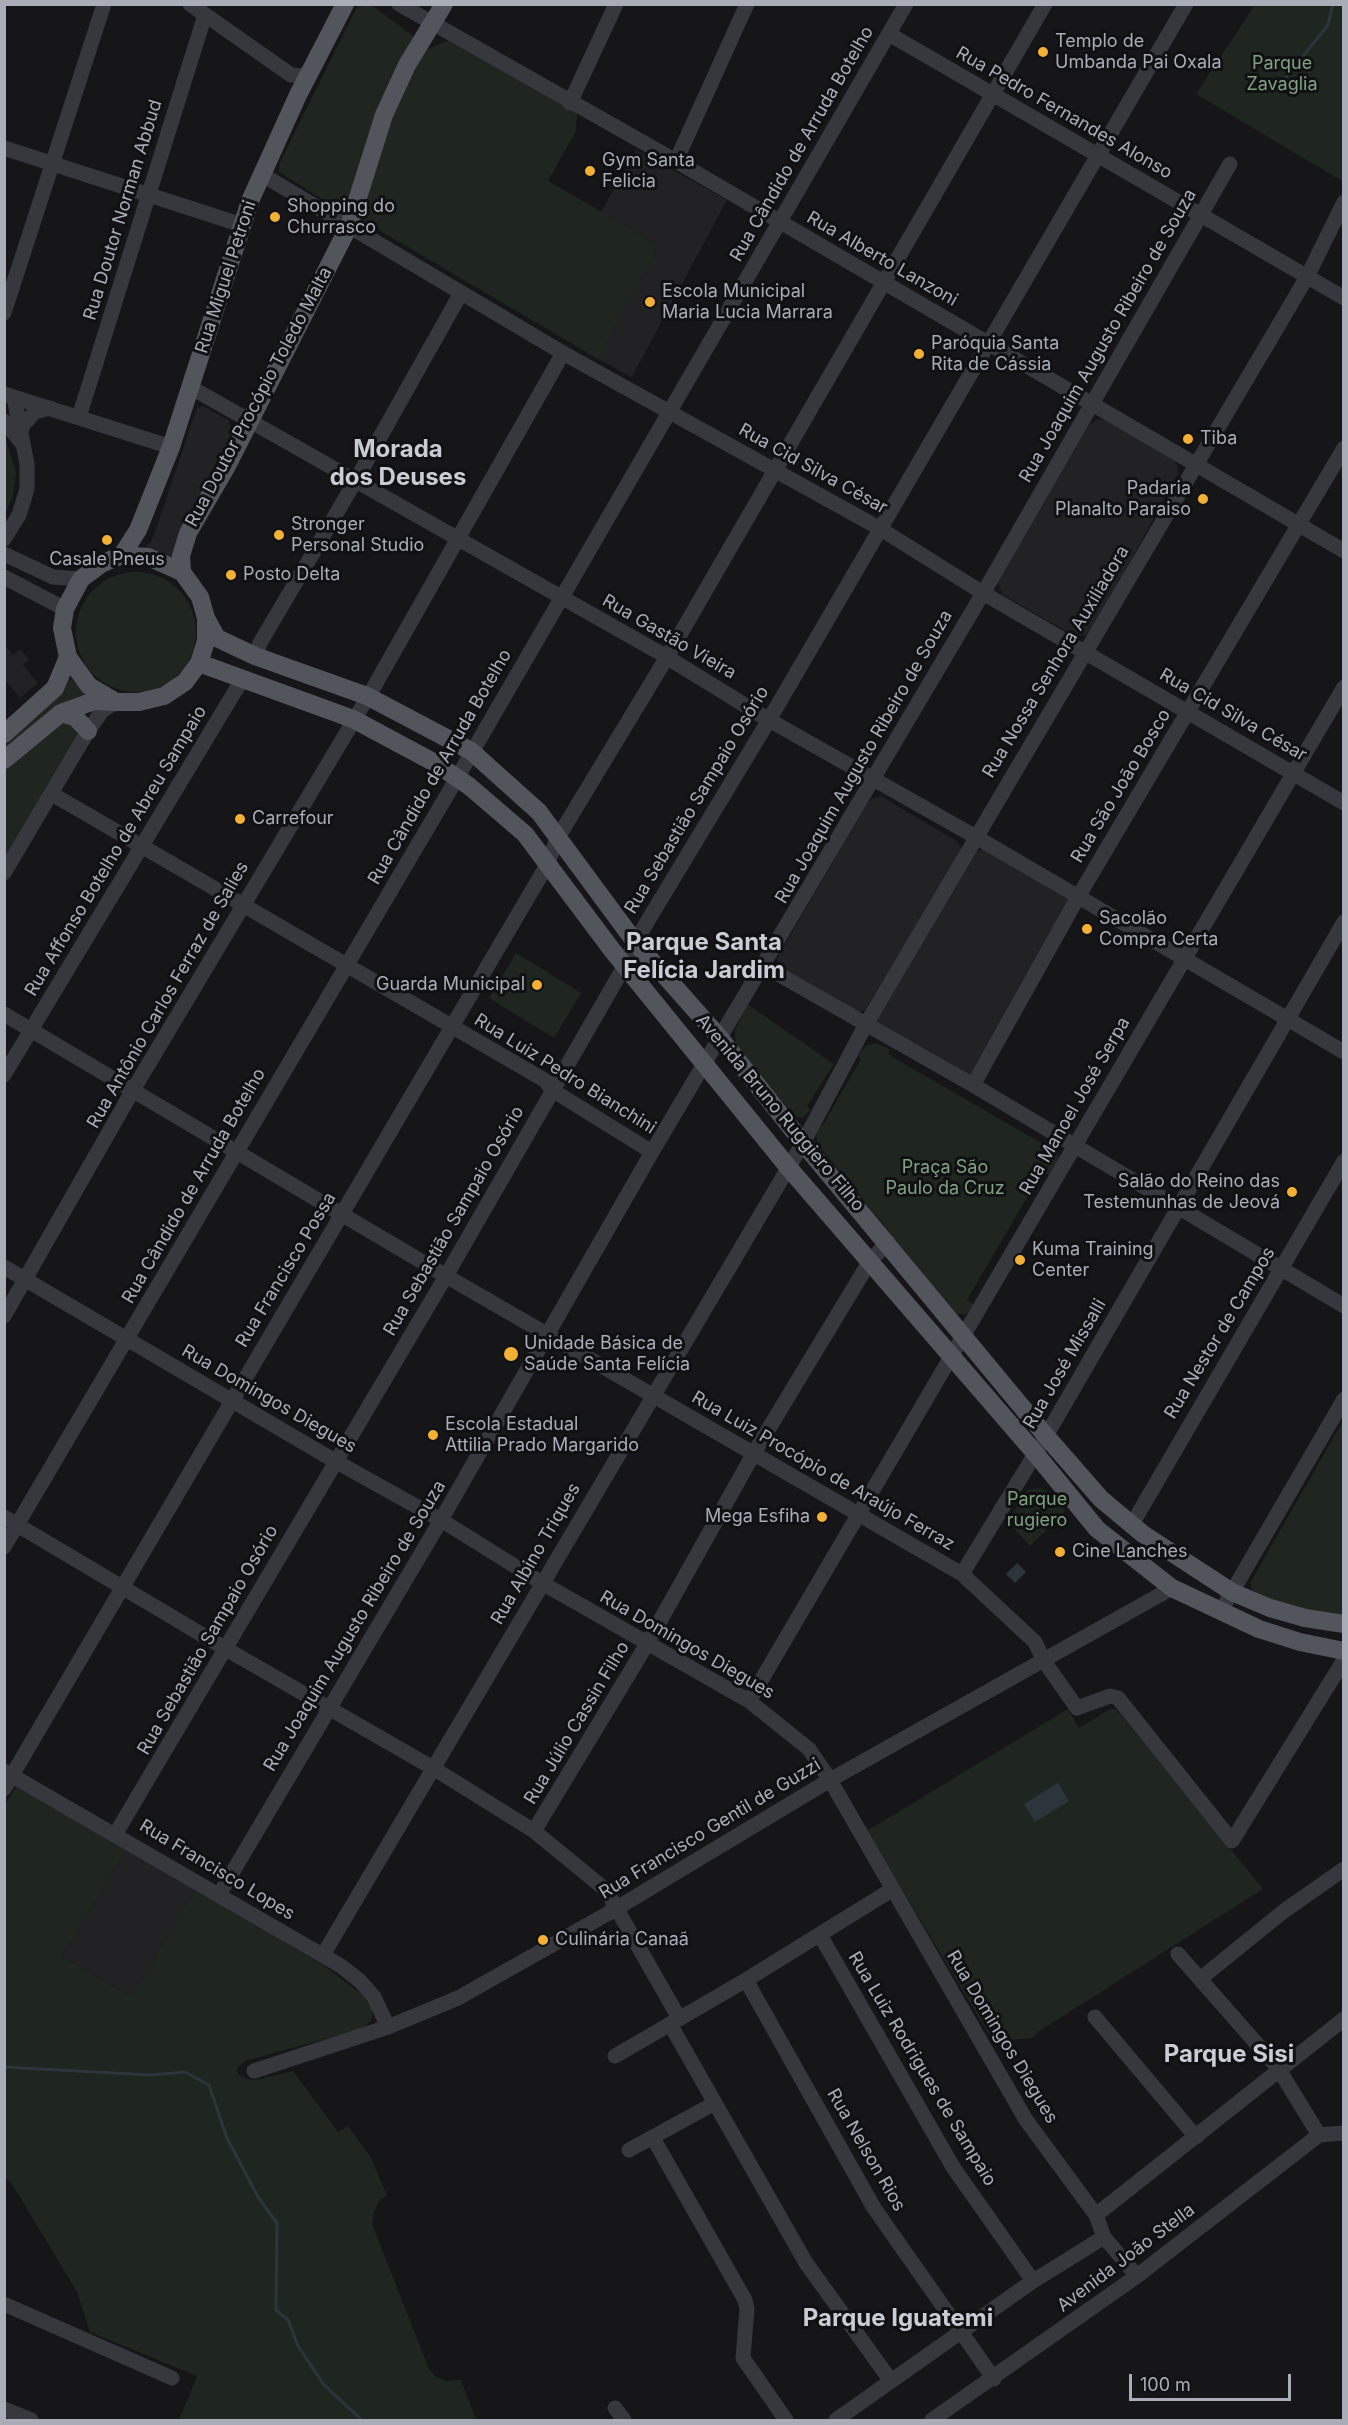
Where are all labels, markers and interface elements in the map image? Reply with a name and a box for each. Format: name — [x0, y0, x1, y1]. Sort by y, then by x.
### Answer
street label: Rua Cândido de Arruda Botelho — [726, 23, 878, 265]
place label: Templo de Umbanda Pai Oxala — [1055, 31, 1221, 74]
street label: Rua Pedro Fernandes Alonso — [952, 42, 1176, 184]
marker: Templo de Umbanda Pai Oxala — [1036, 45, 1050, 59]
park label: Parque Zavaglia — [1246, 53, 1318, 96]
street label: Rua Doutor Norman Abbud — [79, 97, 167, 323]
place label: Gym Santa Felicia — [602, 150, 695, 192]
marker: Gym Santa Felicia — [583, 164, 597, 178]
street label: Rua Joaquim Augusto Ribeiro de Souza — [1015, 185, 1201, 487]
place label: Shopping do Churrasco — [287, 196, 395, 238]
street label: Rua Miguel Petroni — [191, 198, 261, 356]
street label: Rua Alberto Lanzoni — [803, 207, 961, 311]
marker: Shopping do Churrasco — [268, 210, 282, 224]
street label: Rua Doutor Procópio Toledo Malta — [181, 263, 337, 531]
place label: Escola Municipal Maria Lucia Marrara — [662, 281, 833, 324]
marker: Escola Municipal Maria Lucia Marrara — [643, 295, 657, 309]
place label: Paróquia Santa Rita de Cássia — [931, 333, 1059, 376]
marker: Paróquia Santa Rita de Cássia — [912, 347, 926, 361]
street label: Rua Cid Silva César — [735, 419, 891, 519]
place label: Tiba — [1200, 428, 1237, 450]
marker: Tiba — [1181, 432, 1195, 446]
district label: Morada dos Deuses — [330, 436, 466, 492]
place label: Padaria Planalto Paraiso — [1055, 478, 1191, 520]
marker: Padaria Planalto Paraiso — [1196, 492, 1210, 506]
place label: Stronger Personal Studio — [291, 514, 424, 556]
marker: Stronger Personal Studio — [272, 528, 286, 542]
marker: Casale Pneus — [100, 533, 114, 547]
street label: Rua Nossa Senhora Auxiliadora — [978, 542, 1134, 782]
place label: Casale Pneus — [49, 549, 165, 571]
place label: Posto Delta — [243, 564, 340, 586]
marker: Posto Delta — [224, 568, 238, 582]
street label: Rua Gastão Vieira — [598, 590, 740, 684]
street label: Rua Joaquim Augusto Ribeiro de Souza — [771, 606, 957, 908]
street label: Rua Cândido de Arruda Botelho — [364, 646, 516, 888]
street label: Rua Cid Silva César — [1155, 664, 1311, 766]
street label: Rua Sebastião Sampaio Osório — [620, 682, 774, 918]
street label: Rua Affonso Botelho de Abreu Sampaio — [20, 702, 212, 1000]
street label: Rua São João Bosco — [1067, 705, 1175, 867]
place label: Carrefour — [252, 808, 334, 830]
marker: Carrefour — [233, 812, 247, 826]
street label: Rua Antônio Carlos Ferraz de Salies — [83, 858, 253, 1132]
place label: Sacolão Compra Certa — [1099, 908, 1218, 950]
marker: Sacolão Compra Certa — [1080, 922, 1094, 936]
district label: Parque Santa Felícia Jardim — [623, 929, 785, 985]
place label: Guarda Municipal — [376, 974, 525, 996]
marker: Guarda Municipal — [530, 978, 544, 992]
street label: Rua Luiz Pedro Bianchini — [470, 1009, 660, 1139]
street label: Avenida Bruno Ruggiero Filho — [691, 1010, 869, 1216]
street label: Rua Manoel José Serpa — [1015, 1013, 1135, 1199]
street label: Rua Cândido de Arruda Botelho — [118, 1065, 270, 1307]
street label: Rua Sebastião Sampaio Osório — [379, 1102, 529, 1340]
park label: Praça São Paulo da Cruz — [885, 1157, 1005, 1200]
place label: Salão do Reino das Testemunhas de Jeová — [1083, 1171, 1280, 1214]
marker: Salão do Reino das Testemunhas de Jeová — [1285, 1185, 1299, 1199]
street label: Rua Francisco Possa — [231, 1189, 341, 1351]
place label: Kuma Training Center — [1032, 1239, 1154, 1282]
street label: Rua Nestor de Campos — [1160, 1243, 1280, 1423]
marker: Kuma Training Center — [1013, 1253, 1027, 1267]
street label: Rua José Missalli — [1019, 1295, 1111, 1433]
place label: Unidade Básica de Saúde Santa Felícia — [524, 1333, 690, 1376]
street label: Rua Domingos Diegues — [178, 1340, 360, 1458]
marker: Unidade Básica de Saúde Santa Felícia — [502, 1345, 520, 1363]
street label: Rua Luiz Procópio de Araújo Ferraz — [688, 1387, 958, 1555]
place label: Escola Estadual Attilia Prado Margarido — [445, 1414, 639, 1456]
marker: Escola Estadual Attilia Prado Margarido — [426, 1428, 440, 1442]
street label: Rua Joaquim Augusto Ribeiro de Souza — [259, 1477, 451, 1775]
street label: Rua Albino Triques — [487, 1479, 585, 1629]
park label: Parque rugiero — [1007, 1489, 1067, 1532]
place label: Mega Esfiha — [705, 1506, 810, 1528]
marker: Mega Esfiha — [815, 1510, 829, 1524]
street label: Rua Sebastião Sampaio Osório — [133, 1521, 283, 1759]
place label: Cine Lanches — [1072, 1541, 1188, 1563]
marker: Cine Lanches — [1053, 1545, 1067, 1559]
street label: Rua Domingos Diegues — [596, 1586, 778, 1704]
street label: Rua Júlio Cassin Filho — [520, 1638, 634, 1808]
street label: Rua Francisco Gentil de Guzzi — [595, 1754, 825, 1904]
street label: Rua Francisco Lopes — [135, 1815, 299, 1925]
place label: Culinária Canaã — [555, 1929, 689, 1951]
marker: Culinária Canaã — [536, 1933, 550, 1947]
street label: Rua Domingos Diegues — [942, 1947, 1062, 2127]
street label: Rua Luiz Rodrigues de Sampaio — [843, 1948, 1001, 2190]
district label: Parque Sisi — [1164, 2041, 1294, 2069]
street label: Rua Nelson Rios — [822, 2085, 910, 2215]
street label: Avenida João Stella — [1053, 2199, 1199, 2317]
district label: Parque Iguatemi — [803, 2305, 993, 2333]
scale bar — [1132, 2362, 1294, 2400]
text: 100 m — [1140, 2374, 1191, 2395]

